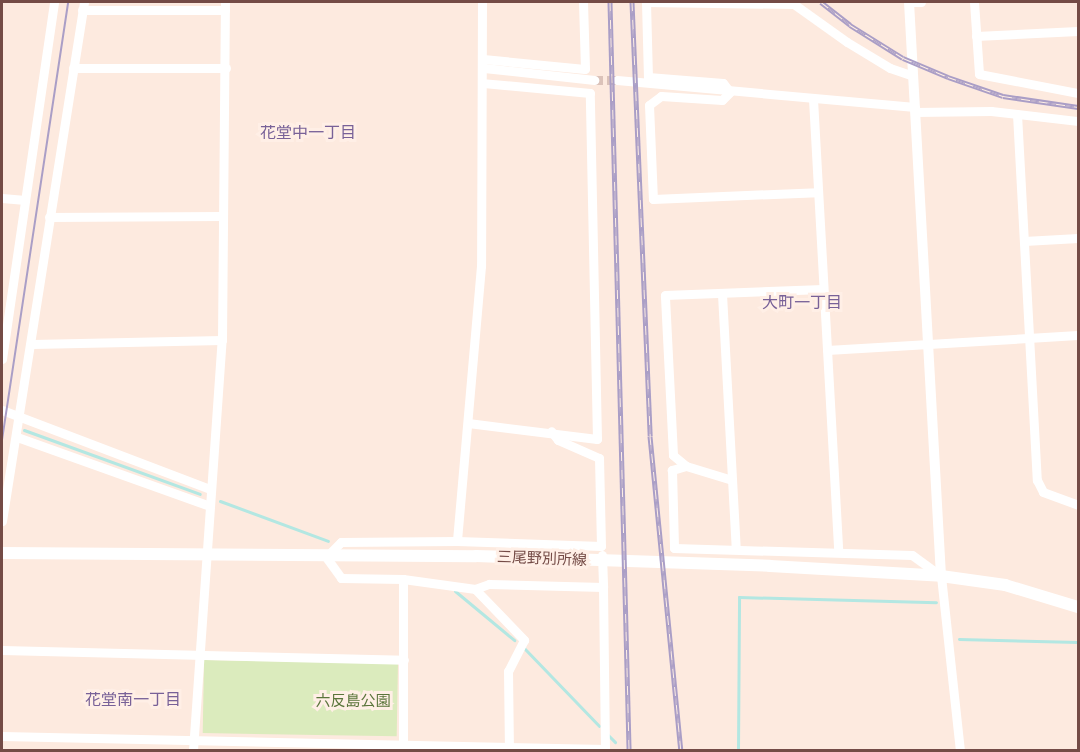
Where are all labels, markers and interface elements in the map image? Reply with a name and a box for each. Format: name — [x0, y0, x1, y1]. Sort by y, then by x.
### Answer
district label: 花堂中一丁目 — [260, 122, 356, 142]
district label: 大町一丁目 — [762, 292, 842, 312]
street label: 三尾野別所線 — [497, 547, 587, 569]
district label: 花堂南一丁目 — [85, 689, 181, 709]
park label: 六反島公園 — [316, 692, 390, 710]

